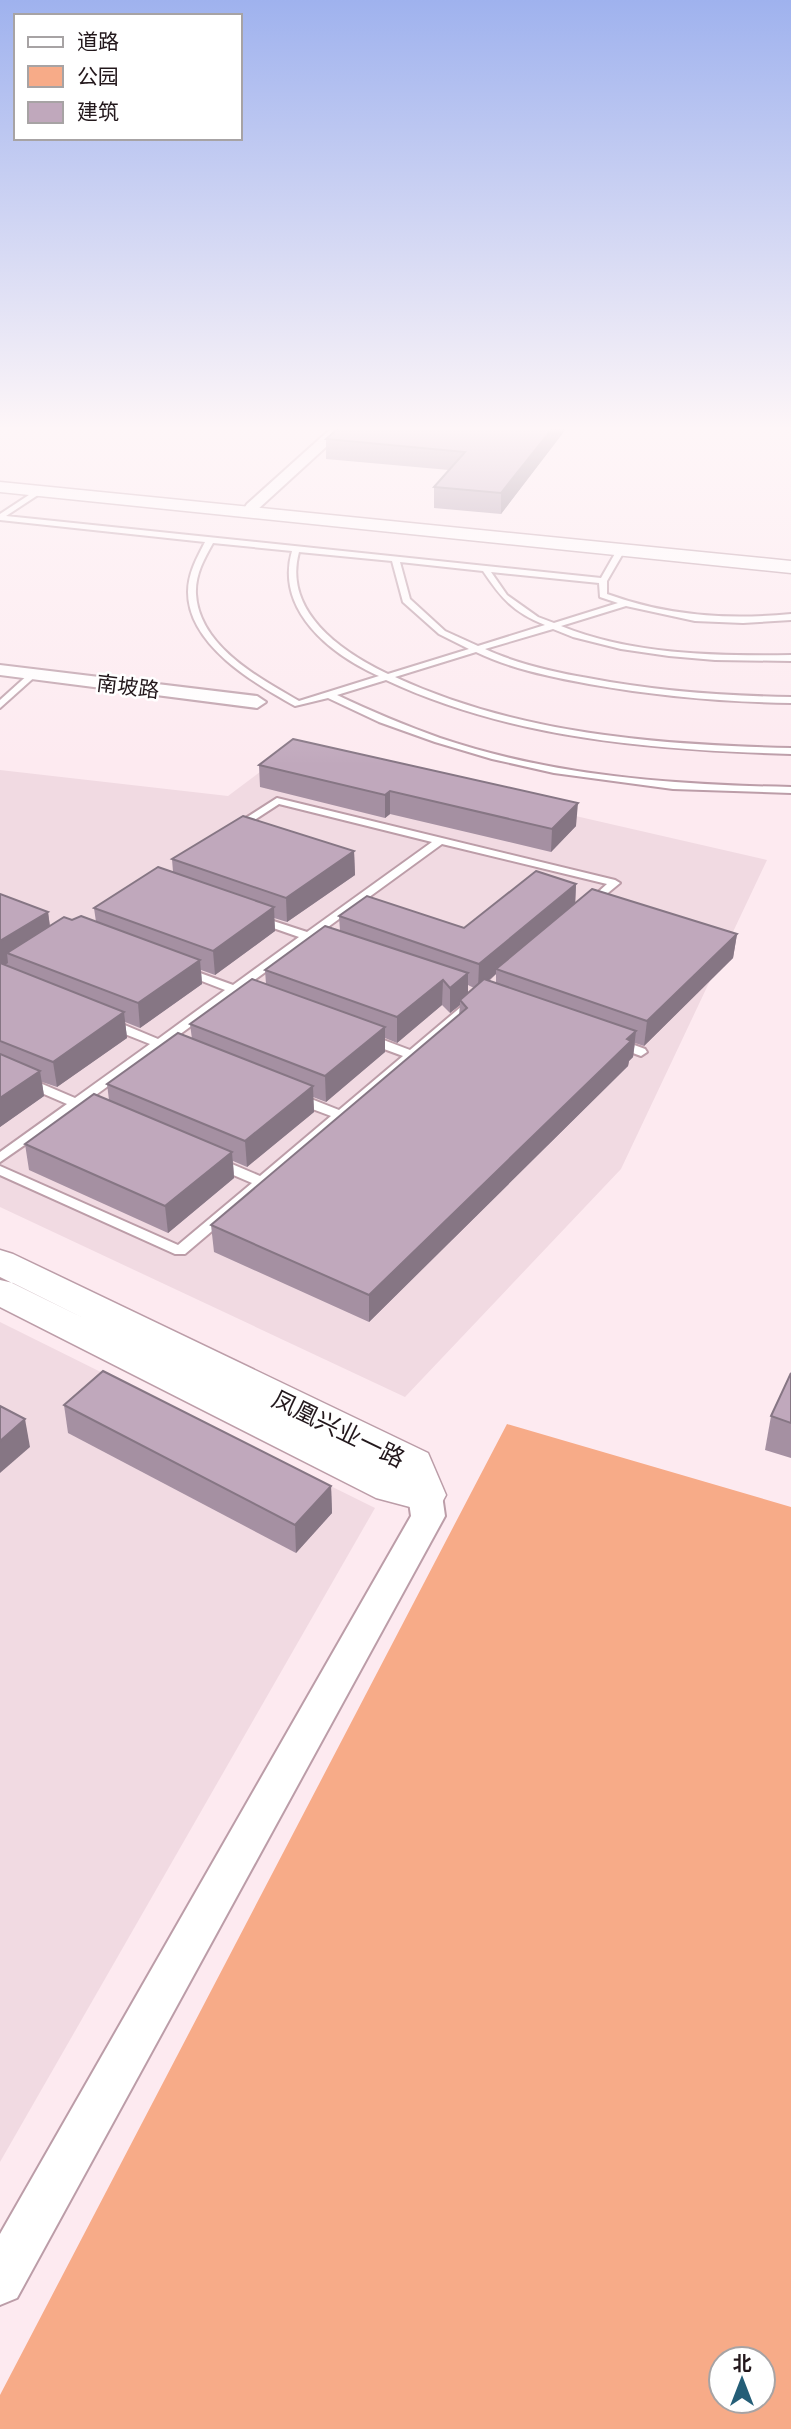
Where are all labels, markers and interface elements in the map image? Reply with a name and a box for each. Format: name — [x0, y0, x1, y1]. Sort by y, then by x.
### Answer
legend — [14, 14, 242, 140]
text: 道路 — [77, 27, 119, 55]
text: 公园 — [77, 62, 119, 90]
text: 建筑 — [77, 97, 119, 125]
street label: 南坡路 — [95, 668, 161, 704]
street label: 凤凰兴业一路 — [267, 1382, 411, 1474]
north arrow — [707, 2345, 777, 2415]
text: 北 — [732, 2350, 752, 2376]

